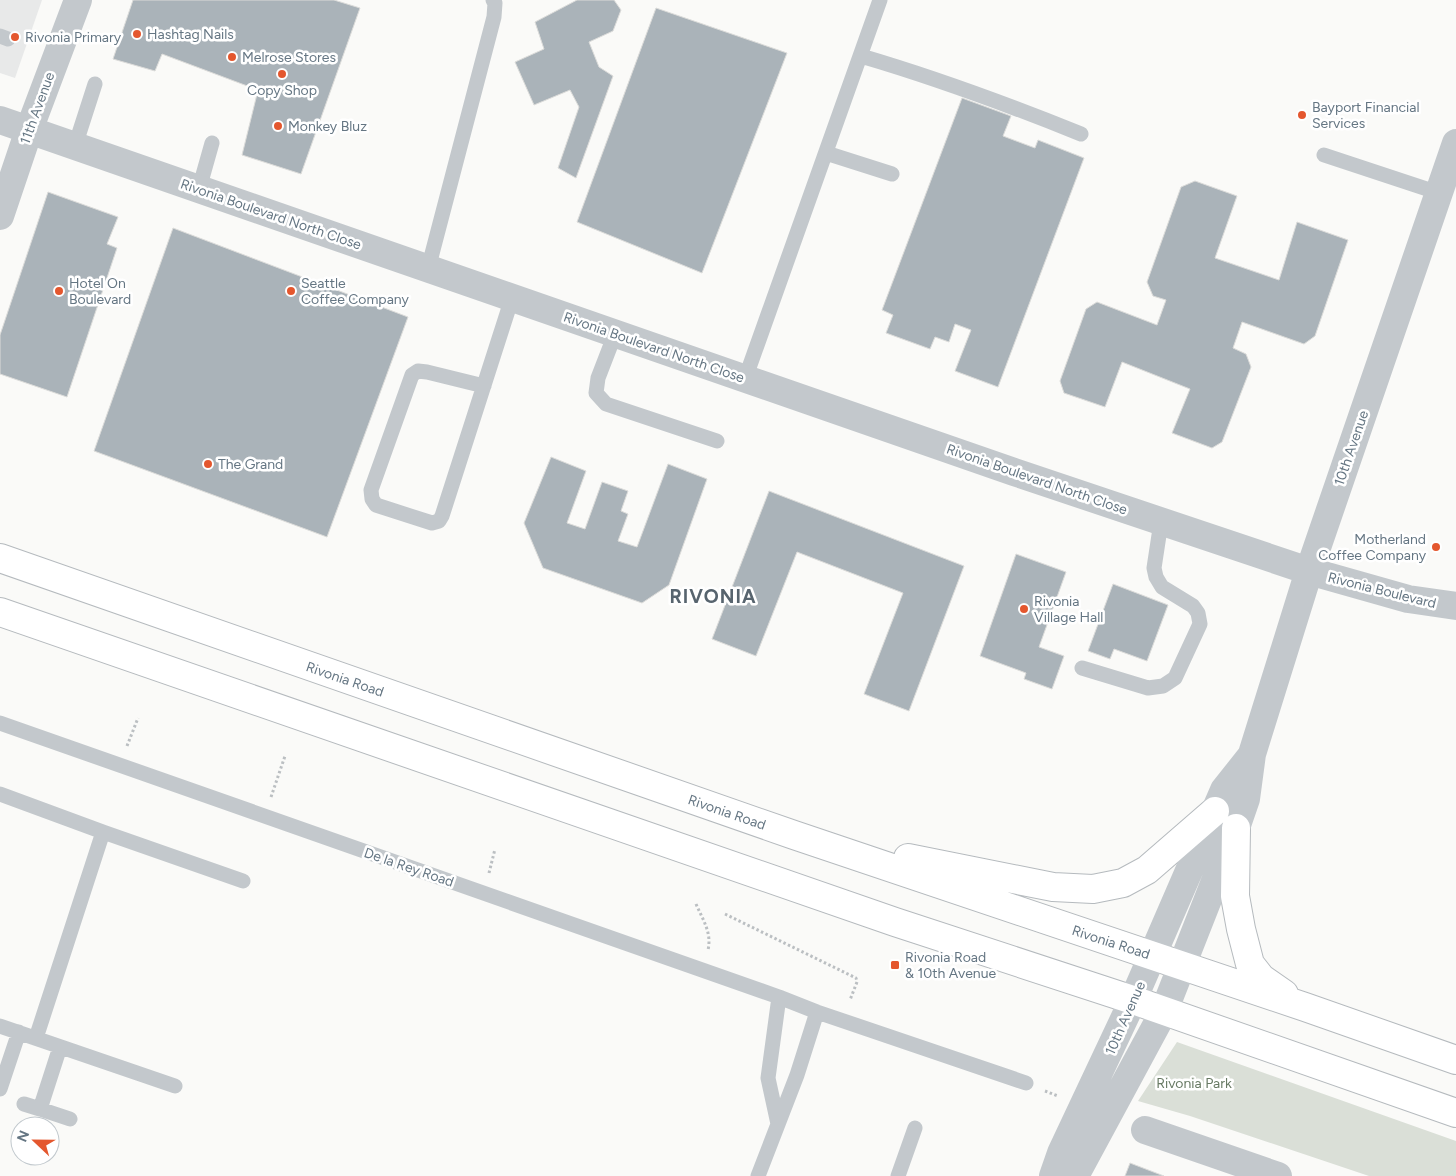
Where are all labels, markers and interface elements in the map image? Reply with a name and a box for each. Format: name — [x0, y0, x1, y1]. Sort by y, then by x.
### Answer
place label: Hashtag Nails — [147, 26, 234, 43]
marker: Hashtag Nails — [131, 28, 143, 40]
place label: Rivonia Primary — [25, 29, 122, 46]
marker: Rivonia Primary — [9, 31, 21, 43]
place label: Melrose Stores — [242, 49, 336, 66]
marker: Melrose Stores — [226, 51, 238, 63]
marker: Copy Shop — [276, 68, 288, 80]
street label: 11th Avenue — [17, 69, 58, 147]
place label: Copy Shop — [247, 82, 317, 99]
place label: Bayport Financial Services — [1312, 99, 1420, 132]
marker: Bayport Financial Services — [1296, 109, 1308, 121]
place label: Monkey Bluz — [288, 118, 367, 135]
marker: Monkey Bluz — [272, 120, 284, 132]
street label: Rivonia Boulevard North Close — [178, 175, 364, 254]
place label: Hotel On Boulevard — [69, 275, 131, 308]
place label: Seattle Coffee Company — [301, 275, 409, 308]
marker: Hotel On Boulevard — [53, 285, 65, 297]
marker: Seattle Coffee Company — [285, 285, 297, 297]
street label: Rivonia Boulevard North Close — [561, 308, 747, 387]
street label: 10th Avenue — [1331, 408, 1372, 488]
street label: Rivonia Boulevard North Close — [944, 440, 1130, 519]
place label: The Grand — [218, 456, 283, 473]
marker: The Grand — [202, 458, 214, 470]
place label: Motherland Coffee Company — [1318, 531, 1427, 564]
marker: Motherland Coffee Company — [1430, 541, 1442, 553]
street label: Rivonia Boulevard — [1326, 569, 1438, 612]
district label: RIVONIA — [670, 585, 756, 608]
place label: Rivonia Village Hall — [1034, 593, 1103, 626]
marker: Rivonia Village Hall — [1018, 603, 1030, 615]
street label: Rivonia Road — [304, 658, 386, 701]
street label: Rivonia Road — [686, 791, 768, 834]
street label: De la Rey Road — [362, 844, 456, 891]
street label: Rivonia Road — [1070, 922, 1152, 963]
place label: Rivonia Road & 10th Avenue — [905, 949, 996, 982]
marker: Rivonia Road & 10th Avenue — [889, 959, 901, 971]
street label: 10th Avenue — [1102, 978, 1149, 1058]
park label: Rivonia Park — [1156, 1075, 1232, 1092]
north arrow — [10, 1116, 60, 1166]
text: N — [14, 1128, 33, 1145]

